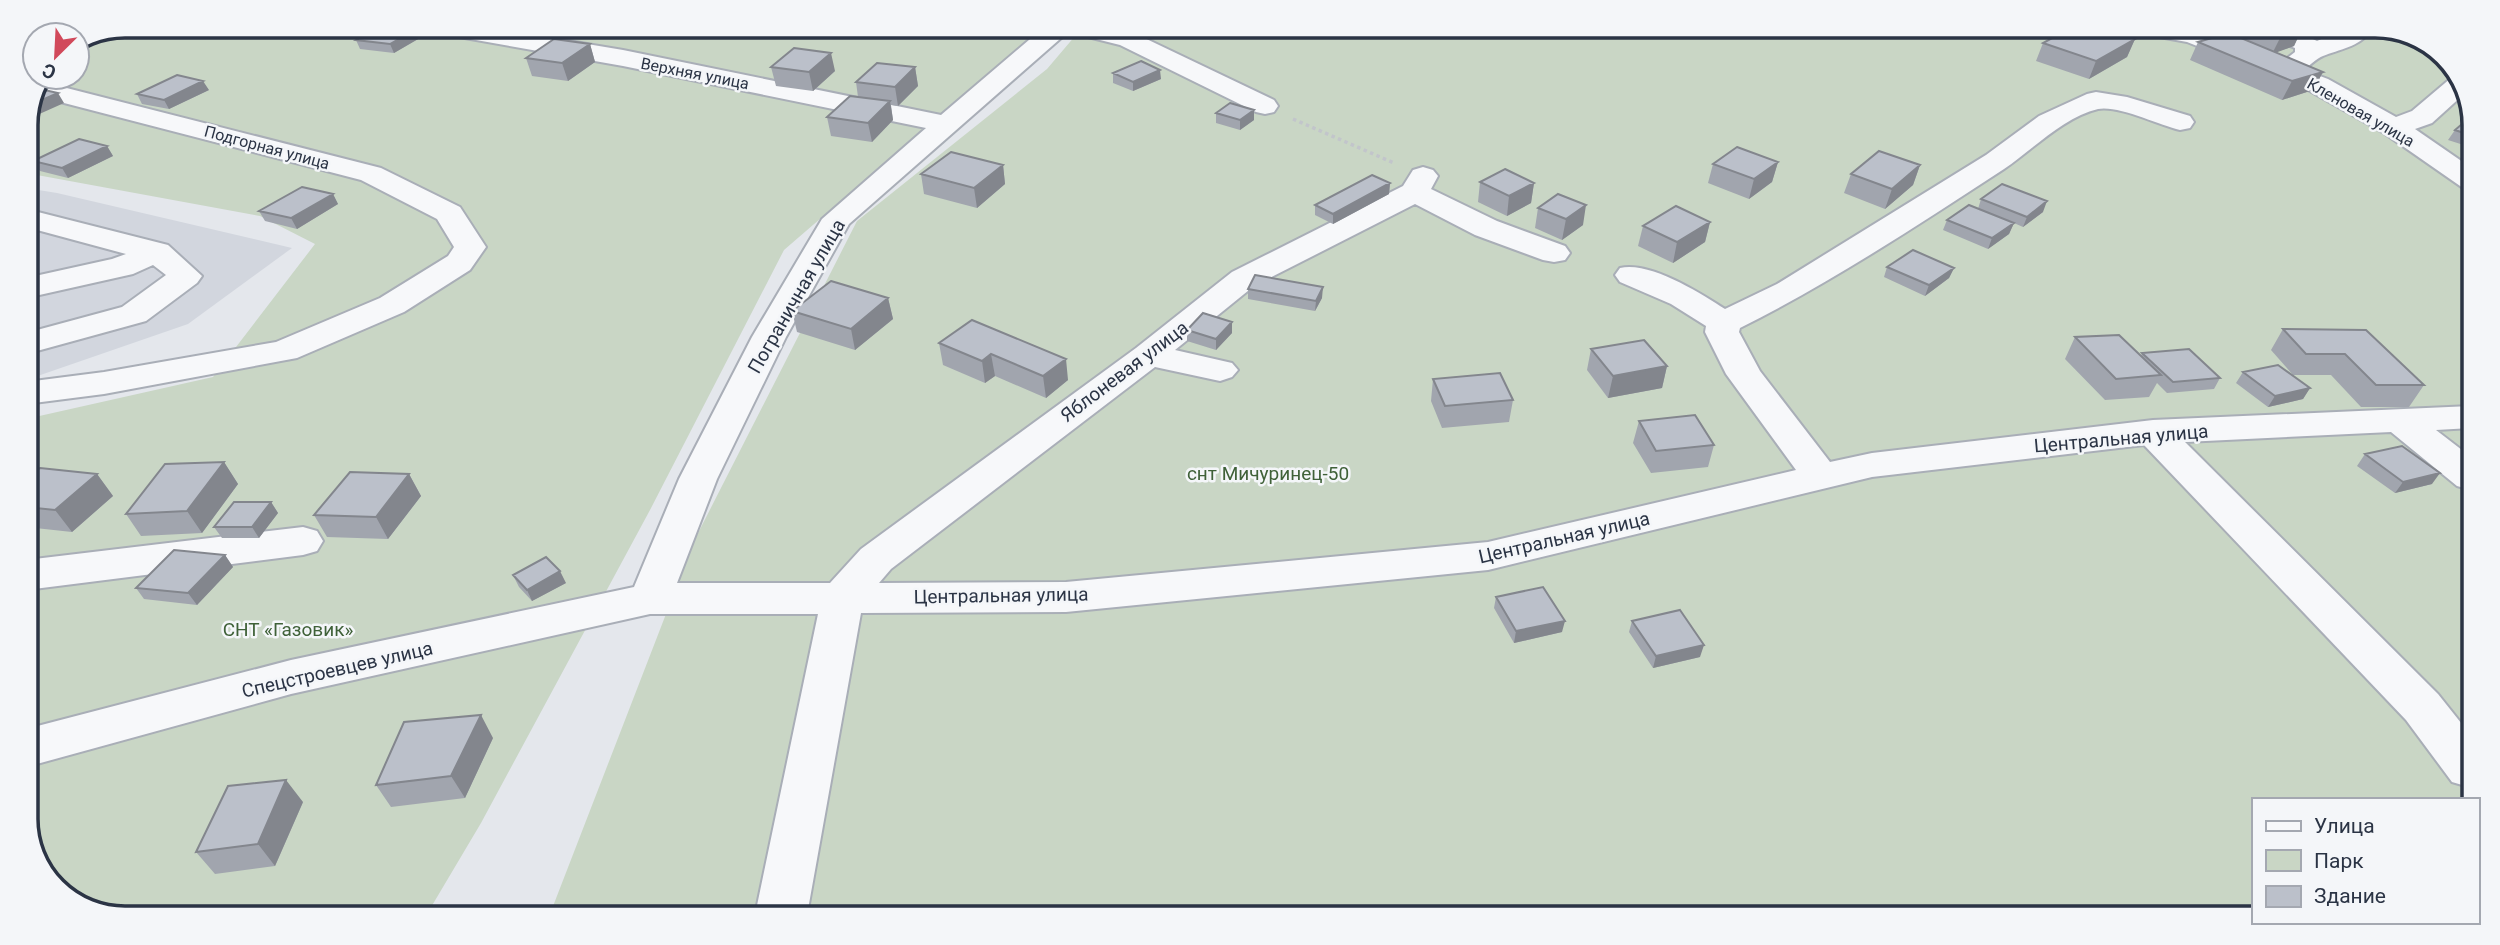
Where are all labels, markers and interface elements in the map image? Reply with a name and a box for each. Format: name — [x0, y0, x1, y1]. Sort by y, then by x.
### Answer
north arrow — [21, 21, 91, 91]
street label: Верхняя улица — [639, 54, 751, 93]
text: С — [39, 58, 60, 84]
street label: Кленовая улица — [2304, 74, 2418, 151]
street label: Подгорная улица — [202, 122, 332, 173]
street label: Пограничная улица — [743, 215, 850, 377]
street label: Яблоневая улица — [1056, 316, 1193, 427]
street label: Центральная улица — [2033, 419, 2209, 458]
park label: снт Мичуринец-50 — [1187, 462, 1349, 485]
street label: Центральная улица — [1476, 507, 1652, 568]
street label: Центральная улица — [913, 582, 1089, 609]
park label: СНТ «Газовик» — [223, 618, 353, 641]
street label: Спецстроевцев улица — [239, 636, 435, 703]
legend — [2252, 798, 2479, 924]
text: Улица — [2314, 814, 2375, 838]
text: Парк — [2314, 849, 2364, 873]
text: Здание — [2314, 884, 2386, 908]

